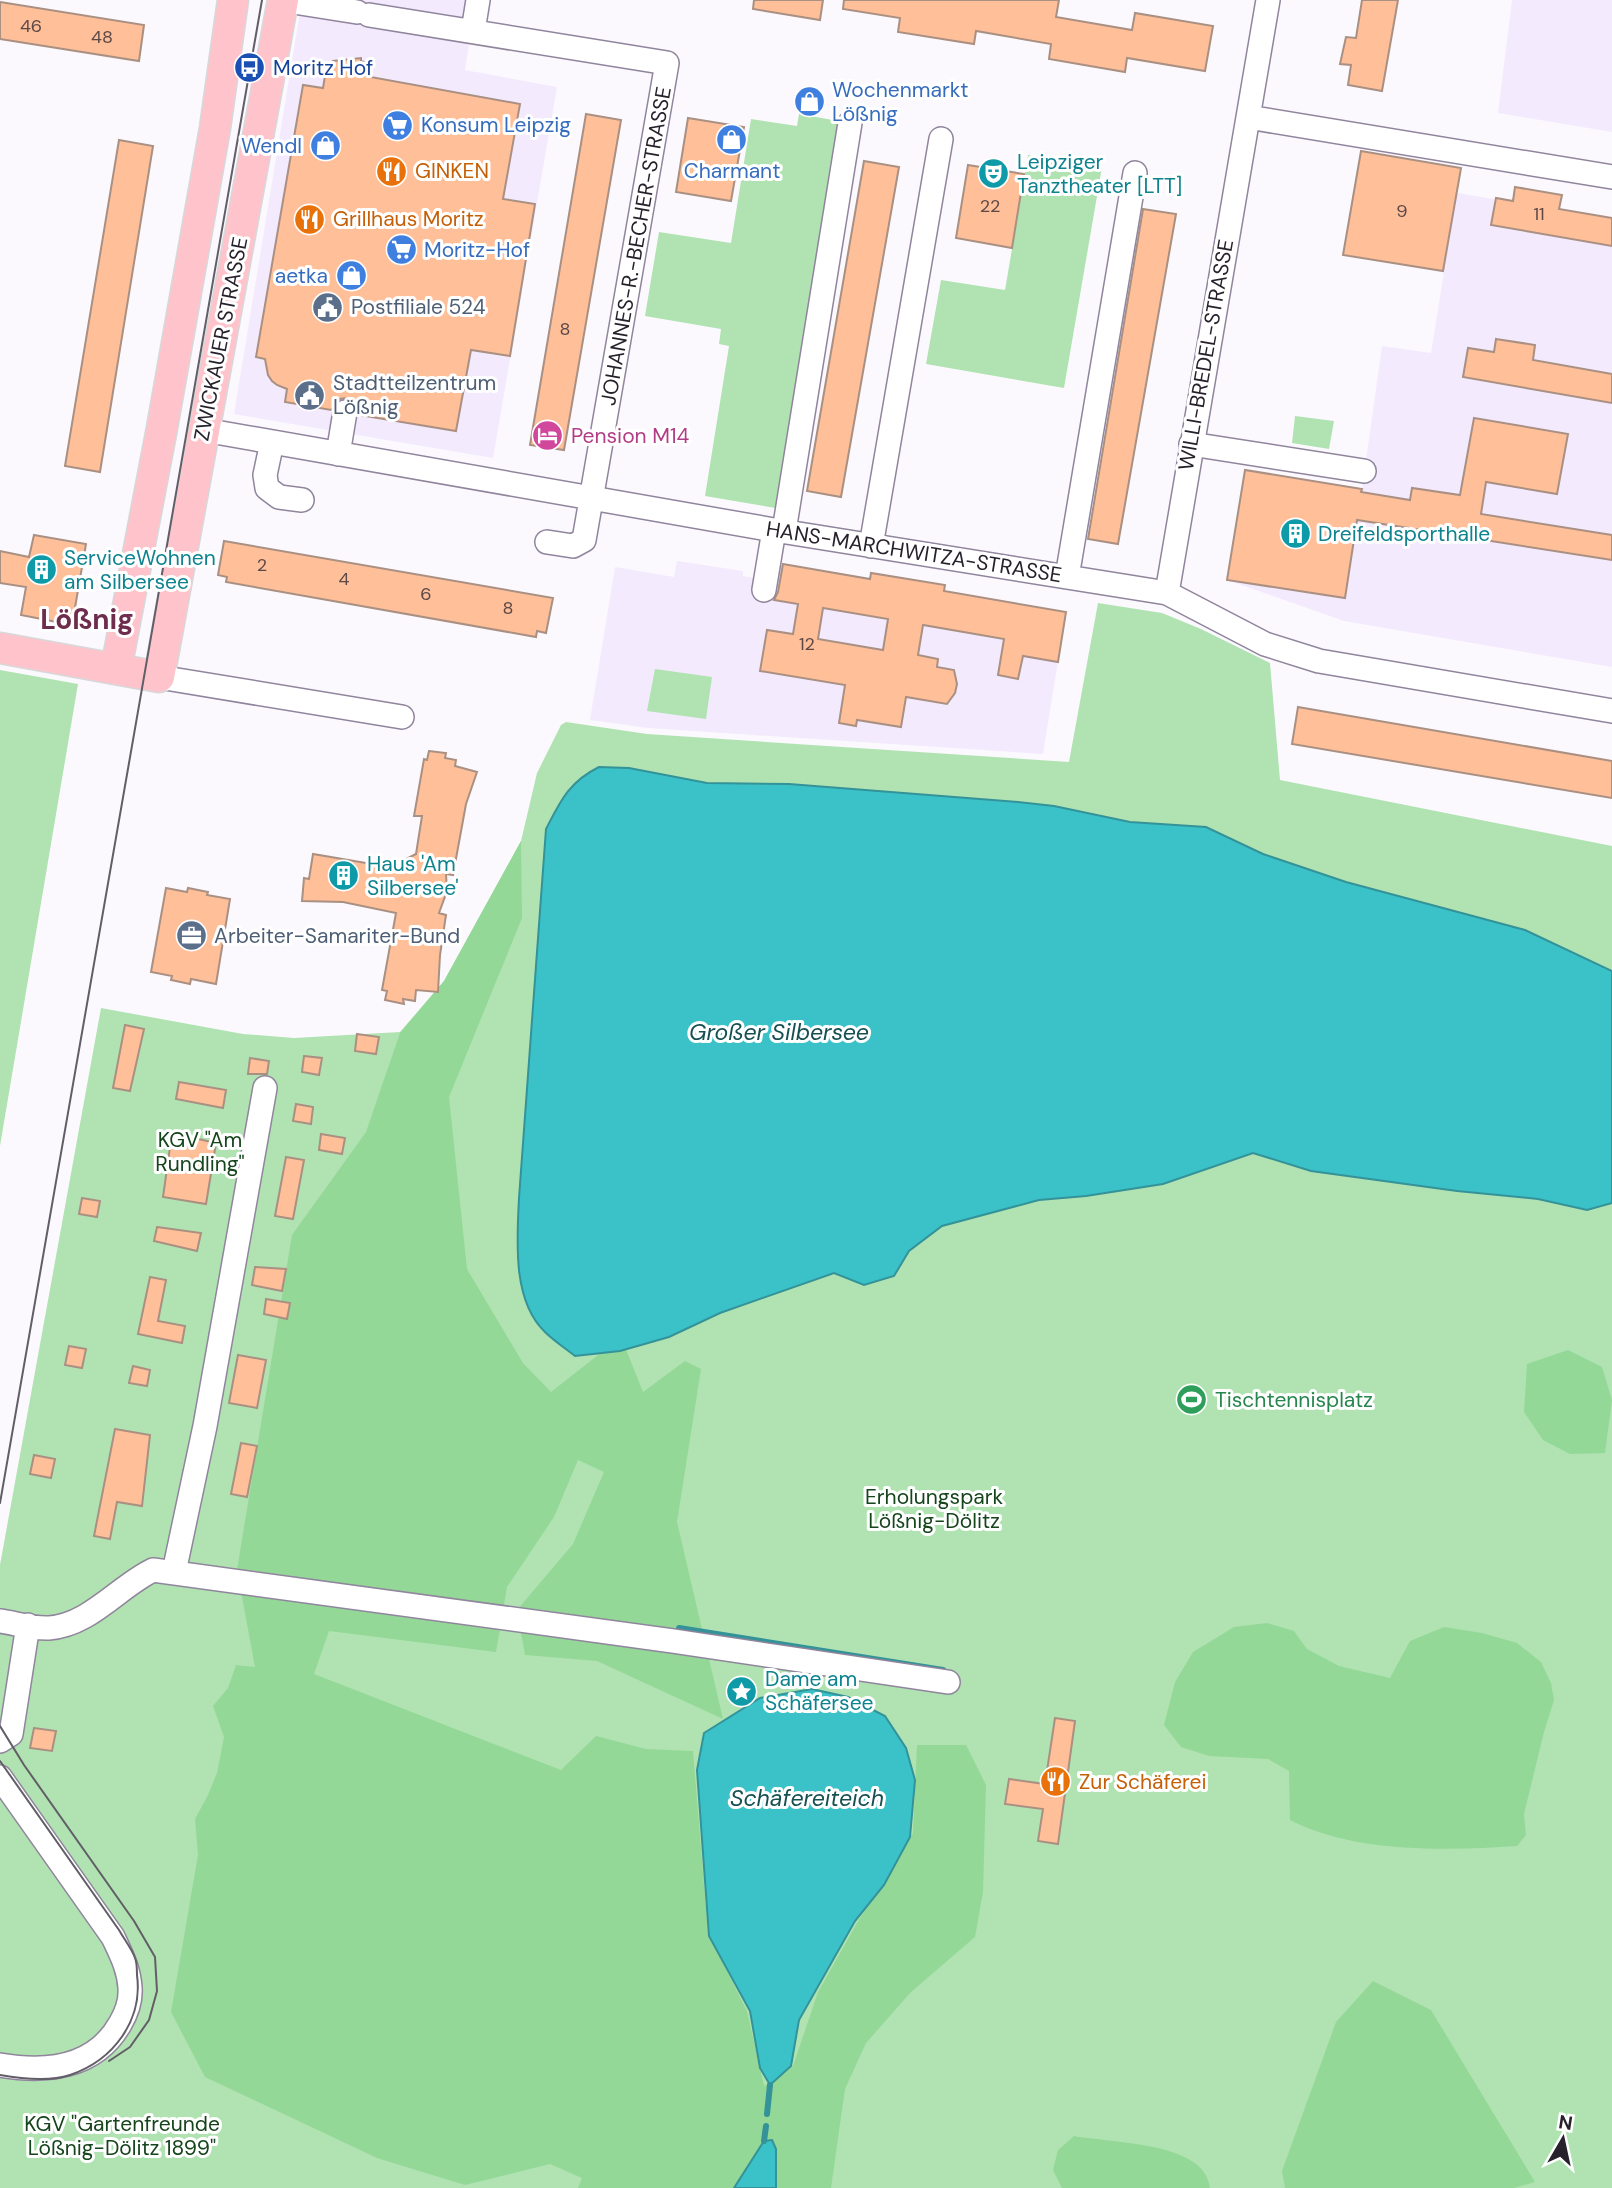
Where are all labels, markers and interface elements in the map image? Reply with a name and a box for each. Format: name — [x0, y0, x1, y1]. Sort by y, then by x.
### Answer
house number: 46 — [20, 14, 42, 38]
house number: 48 — [91, 25, 113, 49]
bus stop icon: Moritz Hof — [233, 51, 267, 85]
place label: Moritz Hof — [273, 54, 373, 82]
place label: Wochenmarkt Lößnig — [832, 76, 969, 128]
street label: JOHANNES-R.-BECHER-STRASSE — [594, 84, 678, 408]
shop icon: Wochenmarkt Lößnig — [792, 85, 826, 119]
supermarket icon: Konsum Leipzig — [381, 108, 415, 142]
place label: Konsum Leipzig — [421, 111, 571, 139]
shop icon: Charmant — [715, 122, 749, 156]
shop icon: Wendl — [308, 129, 342, 163]
place label: Wendl — [241, 132, 302, 160]
place label: Leipziger Tanztheater [LTT] — [1017, 148, 1182, 200]
restaurant icon: GINKEN — [375, 154, 409, 188]
place label: GINKEN — [415, 157, 489, 185]
place label: Charmant — [684, 157, 780, 185]
theatre icon: Leipziger Tanztheater [LTT] — [977, 157, 1011, 191]
house number: 22 — [980, 194, 1000, 218]
house number: 9 — [1396, 199, 1408, 223]
restaurant icon: Grillhaus Moritz — [293, 202, 327, 236]
house number: 11 — [1533, 202, 1545, 226]
place label: Grillhaus Moritz — [333, 205, 484, 233]
supermarket icon: Moritz-Hof — [384, 233, 418, 267]
street label: ZWICKAUER STRASSE — [187, 235, 255, 443]
place label: Moritz-Hof — [424, 236, 530, 264]
street label: WILLI-BREDEL-STRASSE — [1172, 237, 1240, 473]
shop icon: aetka — [334, 259, 368, 293]
place label: aetka — [275, 262, 328, 290]
public building icon: Postfiliale 524 — [311, 290, 345, 324]
place label: Postfiliale 524 — [351, 293, 486, 321]
house number: 8 — [560, 317, 570, 341]
place label: Stadtteilzentrum Lößnig — [333, 369, 496, 421]
public building icon: Stadtteilzentrum Lößnig — [293, 378, 327, 412]
hotel icon: Pension M14 — [531, 419, 565, 453]
place label: Pension M14 — [571, 422, 689, 450]
street label: HANS-MARCHWITZA-STRASSE — [764, 515, 1064, 589]
building icon: Dreifeldsporthalle — [1278, 517, 1312, 551]
place label: Dreifeldsporthalle — [1318, 520, 1490, 548]
place label: ServiceWohnen am Silbersee — [64, 544, 216, 596]
building icon: ServiceWohnen am Silbersee — [24, 553, 58, 587]
house number: 2 — [257, 553, 267, 577]
house number: 4 — [339, 567, 350, 591]
house number: 6 — [420, 582, 432, 606]
house number: 8 — [503, 596, 513, 620]
district label: Lößnig — [40, 601, 134, 638]
house number: 12 — [799, 632, 815, 656]
place label: Haus 'Am Silbersee' — [367, 850, 459, 902]
building icon: Haus 'Am Silbersee' — [327, 859, 361, 893]
office icon: Arbeiter-Samariter-Bund — [174, 919, 208, 953]
place label: Arbeiter-Samariter-Bund — [214, 922, 460, 950]
water label: Großer Silbersee — [689, 1017, 869, 1047]
park label: KGV "Am Rundling" — [155, 1126, 245, 1178]
sports icon: Tischtennisplatz — [1175, 1383, 1209, 1417]
place label: Tischtennisplatz — [1215, 1386, 1373, 1414]
park label: Erholungspark Lößnig-Dölitz — [865, 1483, 1003, 1535]
place label: Dame am Schäfersee — [765, 1665, 874, 1717]
place icon: Dame am Schäfersee — [725, 1674, 759, 1708]
restaurant icon: Zur Schäferei — [1039, 1765, 1073, 1799]
place label: Zur Schäferei — [1079, 1768, 1206, 1796]
water label: Schäfereiteich — [730, 1783, 884, 1813]
north arrow — [1528, 2104, 1598, 2174]
text: N — [1557, 2109, 1574, 2136]
park label: KGV "Gartenfreunde Lößnig-Dölitz 1899" — [24, 2110, 220, 2162]

